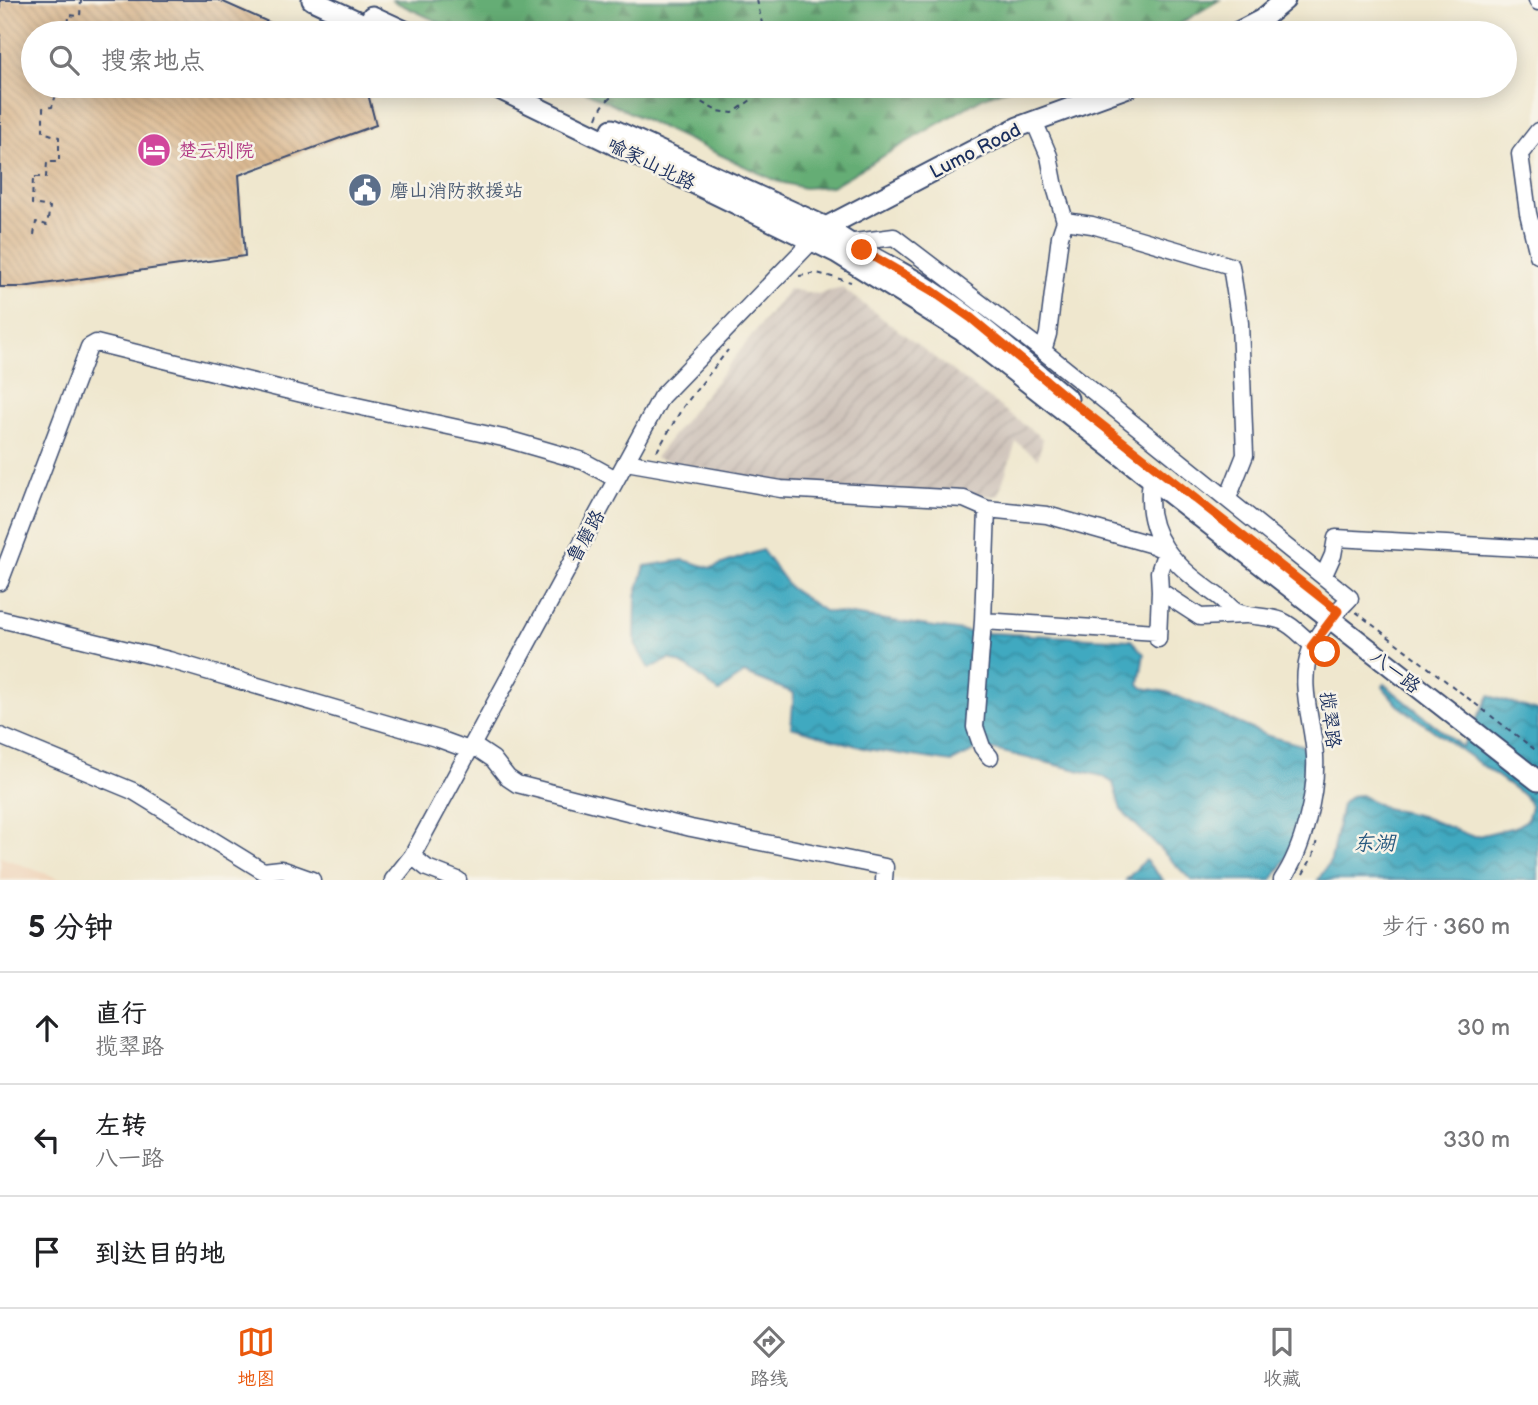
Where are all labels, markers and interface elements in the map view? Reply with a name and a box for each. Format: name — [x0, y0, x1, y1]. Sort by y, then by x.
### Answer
search box — [21, 21, 1517, 98]
icon: search — [45, 41, 83, 79]
text: 搜索地点 — [101, 46, 205, 77]
street label: Lumo Road — [926, 119, 1025, 184]
hotel icon: 楚云别院 — [135, 131, 173, 169]
street label: 喻家山北路 — [604, 133, 699, 196]
place label: 楚云别院 — [178, 140, 254, 163]
public building icon: 磨山消防救援站 — [346, 171, 384, 209]
place label: 磨山消防救援站 — [390, 180, 523, 203]
route end — [846, 234, 877, 265]
street label: 鲁磨路 — [562, 506, 610, 567]
route start — [1309, 636, 1340, 667]
street label: 八一路 — [1366, 646, 1425, 699]
street label: 揽翠路 — [1315, 690, 1344, 750]
water label: 东湖 — [1353, 831, 1397, 856]
text: 5 分钟 — [28, 910, 113, 946]
text: 步行 · 360 m — [1382, 913, 1510, 941]
text: 直行 — [95, 999, 147, 1030]
icon: ahead — [28, 1009, 66, 1047]
text: 30 m — [1457, 1014, 1510, 1042]
text: 揽翠路 — [95, 1033, 164, 1061]
text: 左转 — [95, 1111, 147, 1142]
icon: left — [28, 1121, 66, 1159]
text: 330 m — [1443, 1126, 1510, 1154]
text: 八一路 — [95, 1145, 164, 1173]
icon: arrive — [28, 1233, 66, 1271]
text: 到达目的地 — [95, 1239, 225, 1270]
tab: 地图 — [237, 1323, 275, 1391]
tab: 路线 — [750, 1323, 788, 1391]
tab: 收藏 — [1263, 1323, 1301, 1391]

